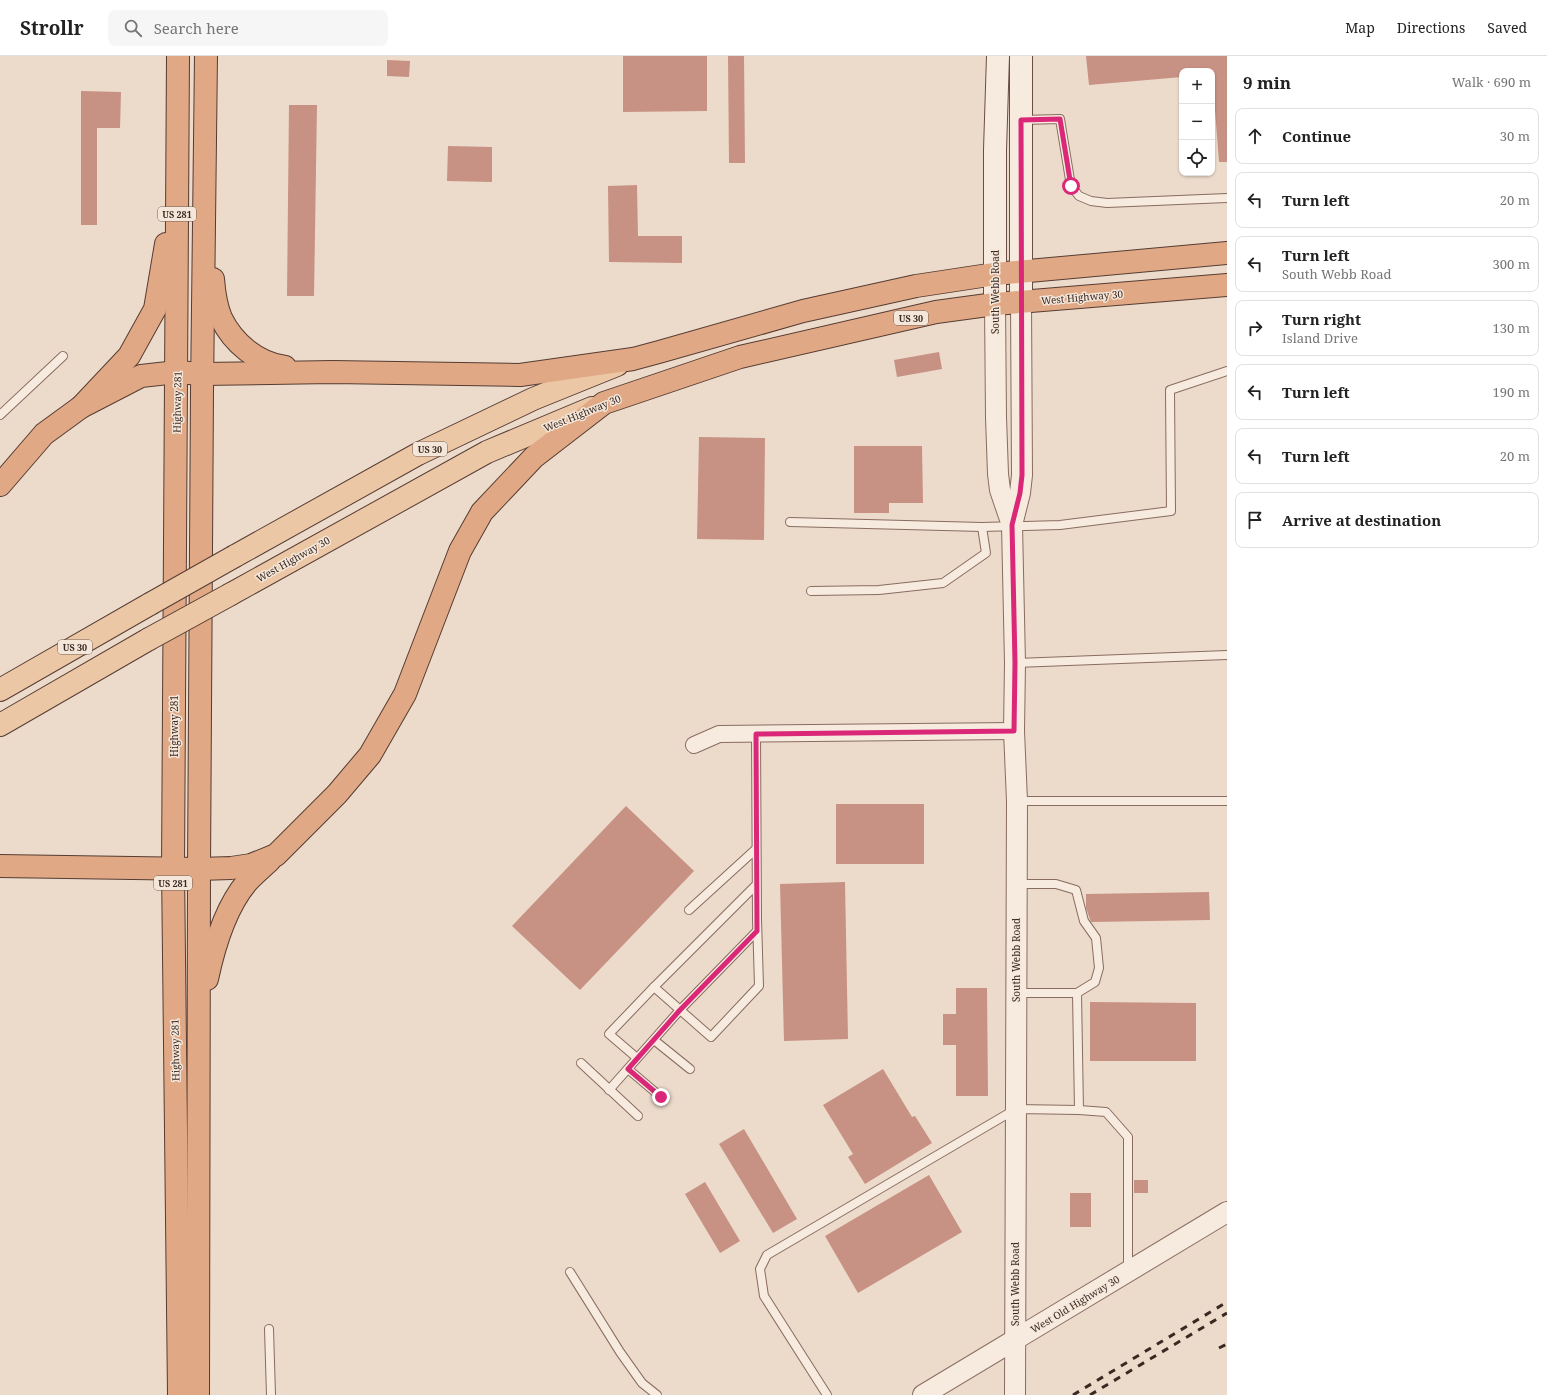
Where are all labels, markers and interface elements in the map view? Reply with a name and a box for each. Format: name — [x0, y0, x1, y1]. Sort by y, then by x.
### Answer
search box — [108, 10, 388, 46]
text: Strollr — [20, 15, 84, 41]
icon: search — [122, 17, 144, 39]
text: Search here — [154, 18, 239, 38]
text: Map — [1345, 18, 1375, 37]
text: Directions — [1397, 18, 1465, 37]
text: Saved — [1487, 18, 1527, 37]
map controls — [1179, 68, 1215, 176]
button: + — [1179, 68, 1215, 104]
text: 9 min — [1243, 71, 1291, 94]
text: Walk · 690 m — [1452, 73, 1531, 91]
button: − — [1179, 104, 1215, 140]
icon: ahead — [1244, 125, 1266, 147]
text: Continue — [1282, 126, 1351, 146]
text: 30 m — [1500, 127, 1530, 145]
button: locate — [1179, 140, 1215, 176]
route start — [1062, 177, 1080, 195]
icon: left — [1244, 189, 1266, 211]
text: Turn left — [1282, 190, 1350, 210]
text: 20 m — [1500, 191, 1530, 209]
road number: US 281 — [158, 207, 196, 221]
text: Turn left — [1282, 245, 1350, 265]
street label: South Webb Road — [988, 250, 1002, 334]
icon: left — [1244, 253, 1266, 275]
text: 300 m — [1493, 255, 1530, 273]
text: South Webb Road — [1282, 265, 1392, 283]
street label: West Highway 30 — [1040, 286, 1124, 308]
text: Turn right — [1282, 309, 1361, 329]
road number: US 30 — [894, 311, 928, 325]
icon: right — [1244, 317, 1266, 339]
text: 130 m — [1493, 319, 1530, 337]
text: Island Drive — [1282, 329, 1358, 347]
street label: Highway 281 — [169, 371, 185, 433]
icon: left — [1244, 381, 1266, 403]
text: Turn left — [1282, 382, 1350, 402]
text: 190 m — [1493, 383, 1530, 401]
street label: West Highway 30 — [541, 391, 623, 435]
road number: US 30 — [413, 442, 447, 456]
icon: left — [1244, 445, 1266, 467]
text: Turn left — [1282, 446, 1350, 466]
text: 20 m — [1500, 447, 1530, 465]
icon: arrive — [1244, 509, 1266, 531]
text: Arrive at destination — [1282, 510, 1441, 530]
street label: West Highway 30 — [254, 533, 333, 585]
road number: US 30 — [58, 640, 92, 654]
street label: Highway 281 — [167, 695, 181, 757]
road number: US 281 — [154, 876, 192, 890]
street label: South Webb Road — [1009, 918, 1023, 1002]
street label: Highway 281 — [167, 1019, 183, 1081]
route end — [652, 1088, 670, 1106]
street label: South Webb Road — [1008, 1242, 1022, 1326]
street label: West Old Highway 30 — [1028, 1272, 1122, 1336]

